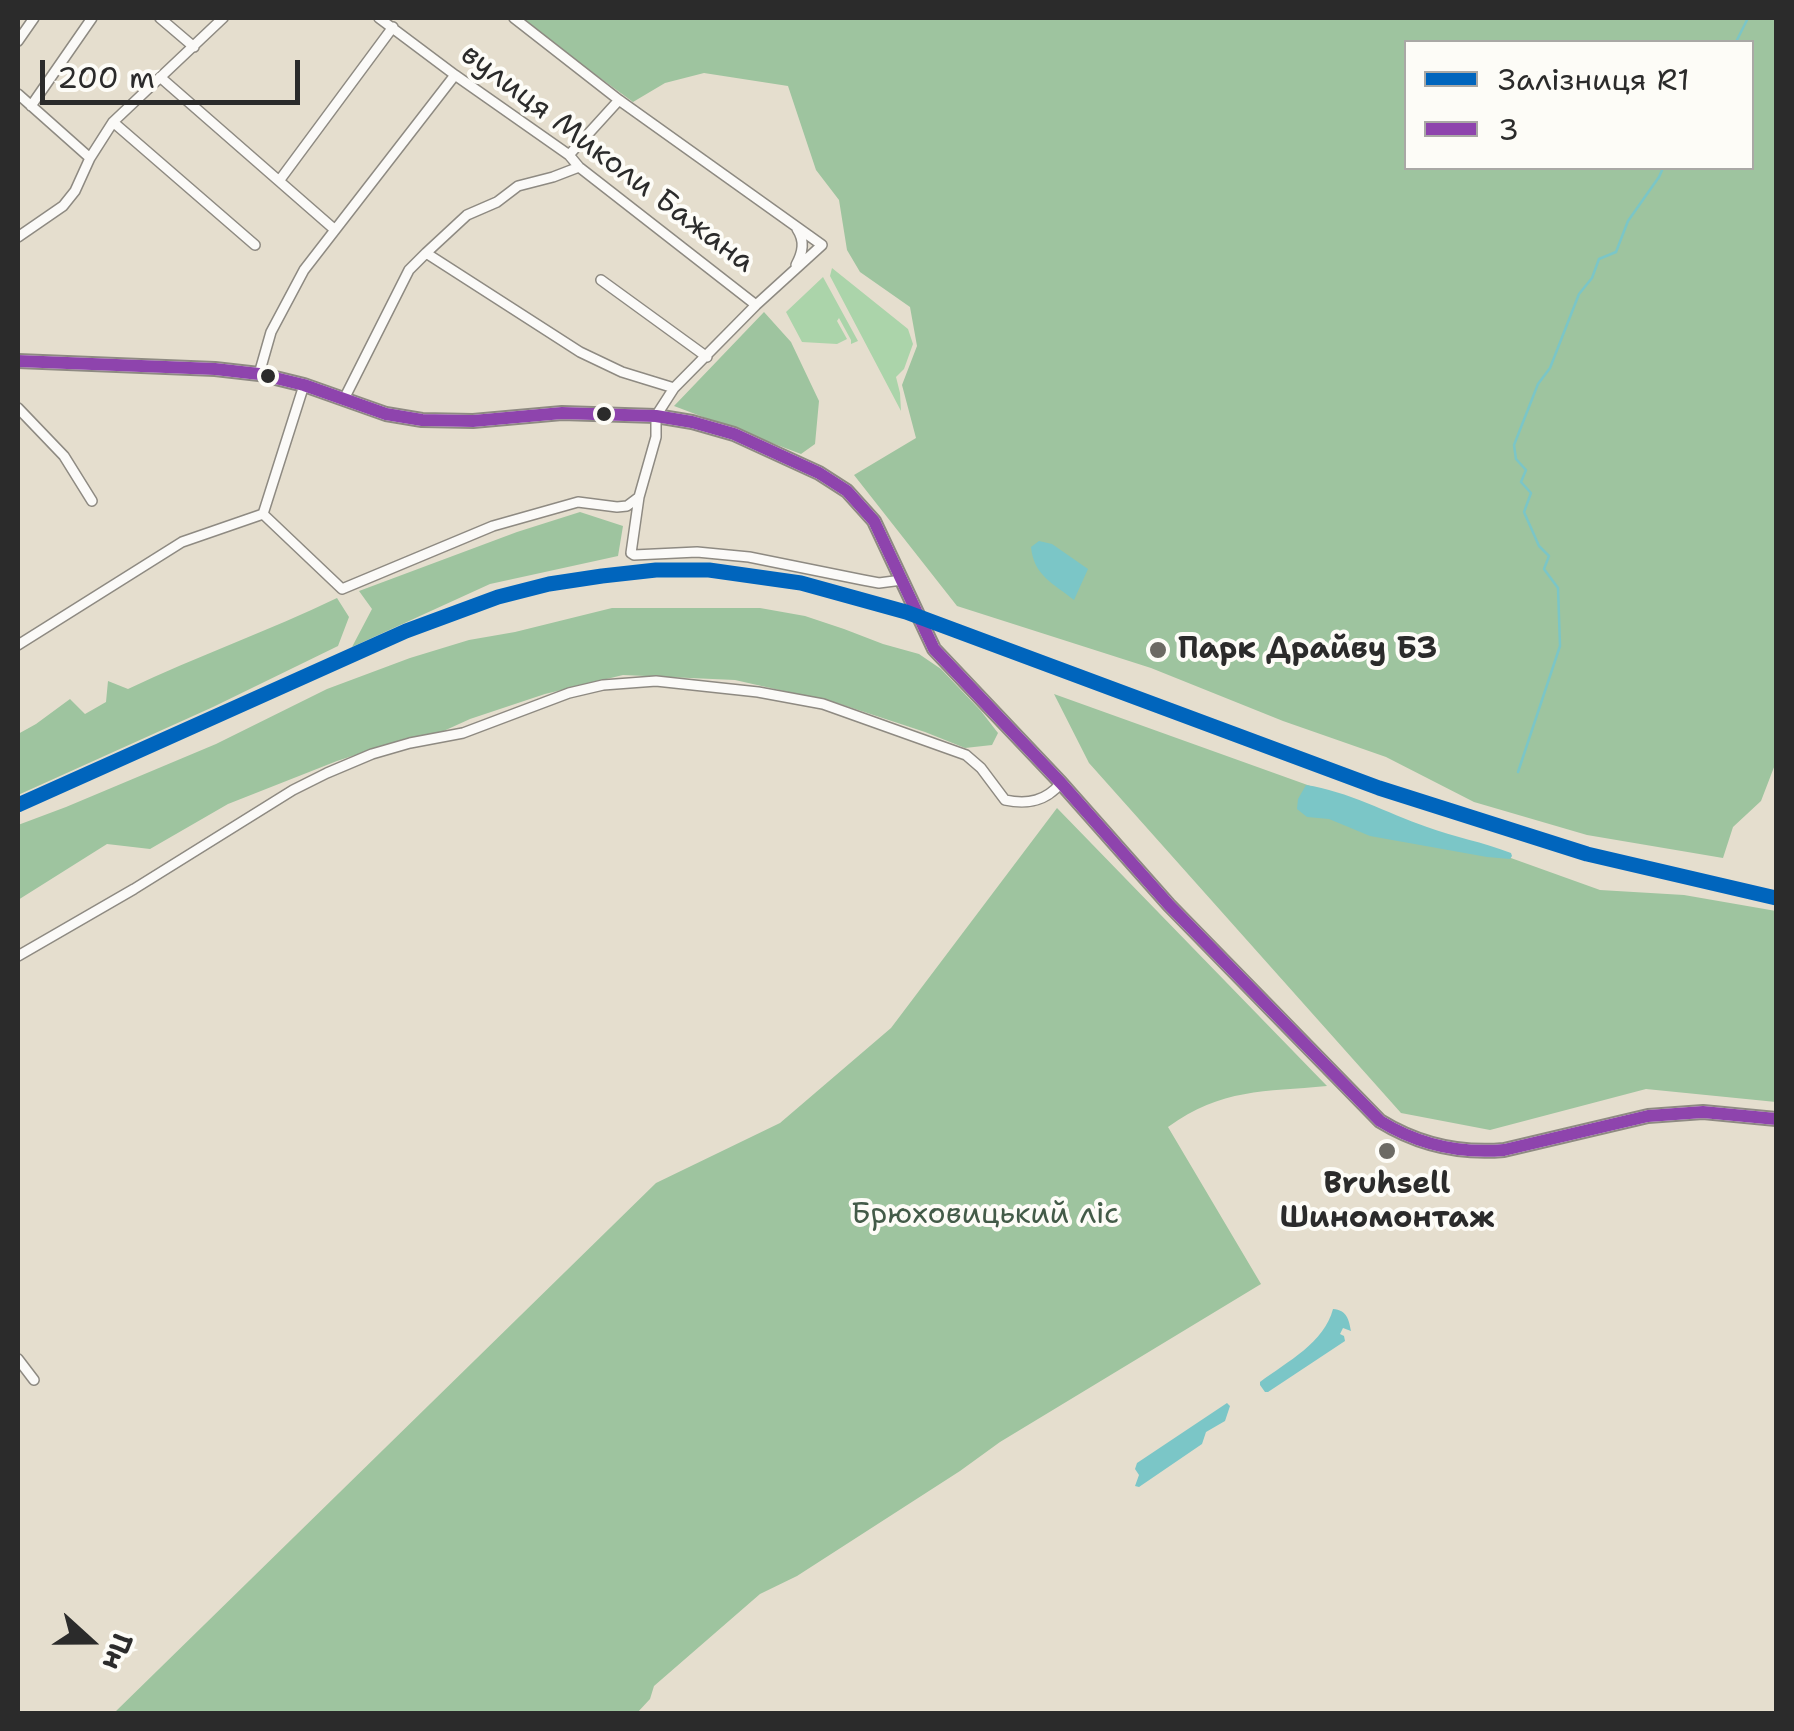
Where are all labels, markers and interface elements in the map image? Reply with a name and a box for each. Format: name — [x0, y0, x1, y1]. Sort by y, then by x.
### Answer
street label: вулиця Миколи Бажана — [453, 37, 761, 281]
scale bar — [45, 40, 305, 102]
legend — [1404, 40, 1754, 170]
text: 200 m — [57, 57, 155, 98]
text: Залізниця R1 — [1498, 59, 1690, 100]
text: 3 — [1498, 109, 1519, 150]
unlabelled marker — [258, 366, 278, 386]
unlabelled marker — [594, 404, 614, 424]
place label: Парк Драйву Б3 — [1178, 632, 1437, 668]
marker: Парк Драйву Б3 — [1147, 639, 1169, 661]
marker: Bruhsell Шиномонтаж — [1376, 1140, 1398, 1162]
place label: Bruhsell Шиномонтаж — [1280, 1167, 1494, 1238]
park label: Брюховицький ліс — [851, 1197, 1119, 1233]
north arrow — [40, 1591, 140, 1691]
text: Пн — [94, 1628, 142, 1676]

